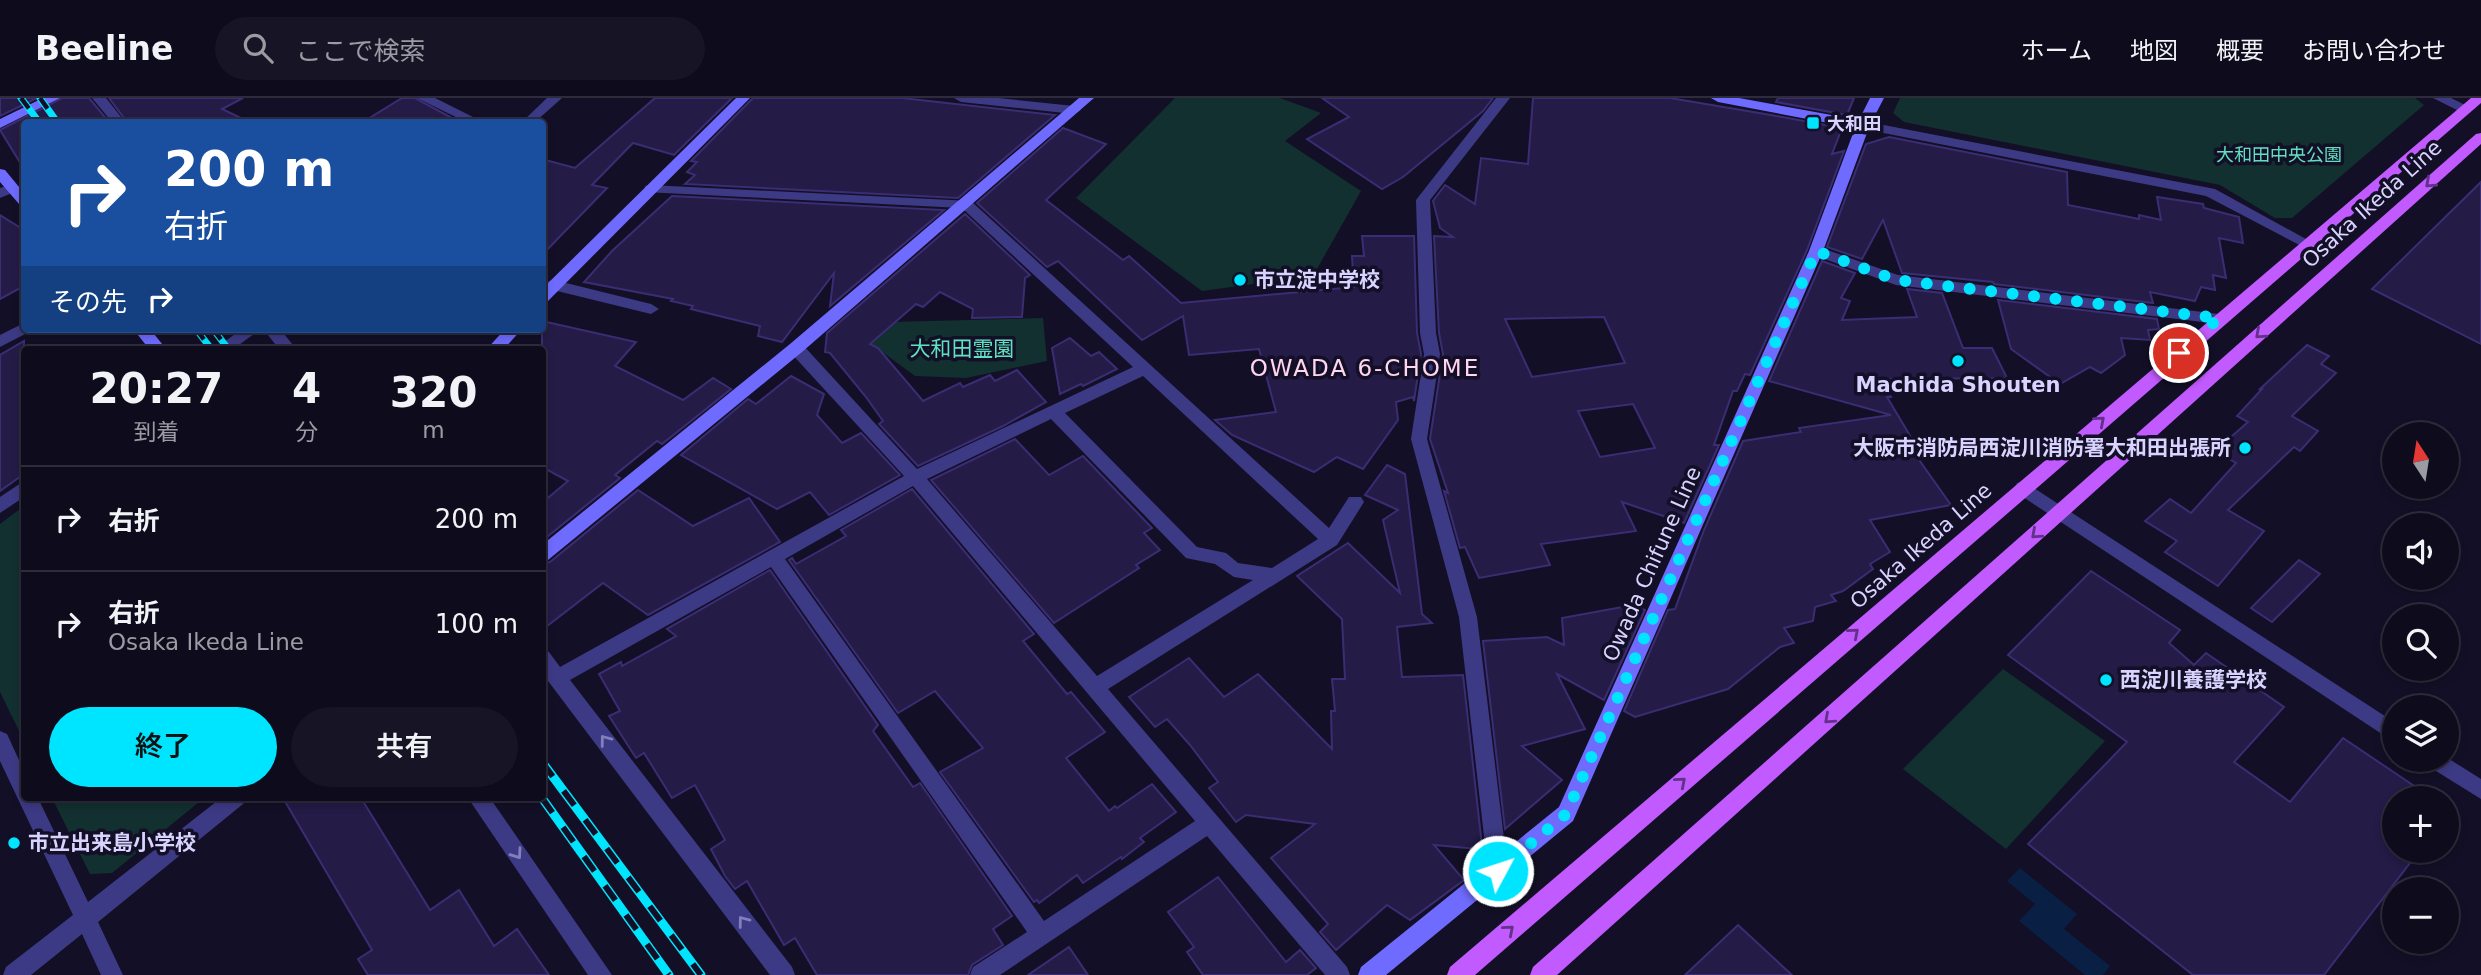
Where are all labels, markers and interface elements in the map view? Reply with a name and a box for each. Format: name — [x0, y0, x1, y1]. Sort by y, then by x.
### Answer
search box — [215, 17, 705, 80]
text: Beeline — [35, 29, 173, 68]
icon: search — [239, 29, 277, 67]
text: ここで検索 — [295, 36, 425, 66]
text: ホーム — [2021, 37, 2092, 65]
text: 地図 — [2130, 37, 2178, 65]
text: 概要 — [2216, 37, 2264, 65]
text: お問い合わせ — [2302, 37, 2446, 65]
place label: 大和田 — [1827, 113, 1881, 134]
marker: 大和田 — [1805, 115, 1821, 131]
street label: Osaka Ikeda Line — [2298, 135, 2446, 273]
text: 200 m — [164, 141, 334, 198]
park label: 大和田中央公園 — [2216, 144, 2342, 165]
icon: right — [49, 147, 140, 238]
one-way arrow — [2425, 175, 2438, 187]
text: 右折 — [164, 207, 228, 245]
place label: 市立淀中学校 — [1254, 268, 1380, 292]
marker: 市立淀中学校 — [1232, 272, 1248, 288]
icon: right — [141, 280, 179, 318]
text: その先 — [49, 287, 127, 317]
pin — [2149, 323, 2209, 383]
one-way arrow — [2255, 326, 2268, 338]
icon: arrive — [2160, 334, 2198, 372]
park label: 大和田霊園 — [910, 337, 1015, 361]
marker: Machida Shouten — [1950, 353, 1966, 369]
district label: OWADA 6-CHOME — [1250, 355, 1480, 381]
text: 20:27 — [90, 364, 223, 413]
text: 4 — [292, 364, 321, 413]
text: 320 — [390, 368, 477, 417]
place label: Machida Shouten — [1856, 373, 2060, 397]
text: m — [422, 417, 445, 443]
one-way arrow — [2092, 417, 2105, 429]
text: 到着 — [133, 419, 179, 445]
text: 分 — [295, 419, 318, 445]
north arrow — [2382, 422, 2459, 499]
map controls — [2382, 422, 2459, 954]
place label: 大阪市消防局西淀川消防署大和田出張所 — [1853, 436, 2231, 460]
marker: 大阪市消防局西淀川消防署大和田出張所 — [2237, 440, 2253, 456]
street label: Owada Chifune Line — [1598, 463, 1706, 665]
street label: Osaka Ikeda Line — [1846, 478, 1996, 614]
icon: right — [49, 500, 87, 538]
text: 200 m — [435, 504, 518, 534]
text: 右折 — [108, 506, 160, 536]
button: sound — [2382, 513, 2459, 590]
one-way arrow — [2031, 526, 2044, 539]
text: 右折 — [108, 598, 160, 628]
button: search — [2382, 604, 2459, 681]
icon: right — [49, 605, 87, 643]
text: 100 m — [435, 609, 518, 639]
text: Osaka Ikeda Line — [108, 629, 304, 655]
one-way arrow — [1845, 629, 1858, 641]
place label: 西淀川養護学校 — [2120, 668, 2267, 692]
marker: 西淀川養護学校 — [2098, 672, 2114, 688]
button: layers — [2382, 695, 2459, 772]
button: 終了 — [49, 707, 277, 787]
button: 共有 — [291, 707, 518, 787]
one-way arrow — [1824, 710, 1837, 723]
one-way arrow — [601, 735, 613, 748]
one-way arrow — [1673, 778, 1686, 790]
button: + — [2382, 786, 2459, 863]
place label: 市立出来島小学校 — [28, 831, 196, 855]
position arrow — [1461, 834, 1535, 908]
marker: 市立出来島小学校 — [6, 835, 22, 851]
one-way arrow — [509, 846, 521, 859]
button: − — [2382, 877, 2459, 954]
one-way arrow — [739, 916, 751, 928]
one-way arrow — [1501, 926, 1514, 938]

